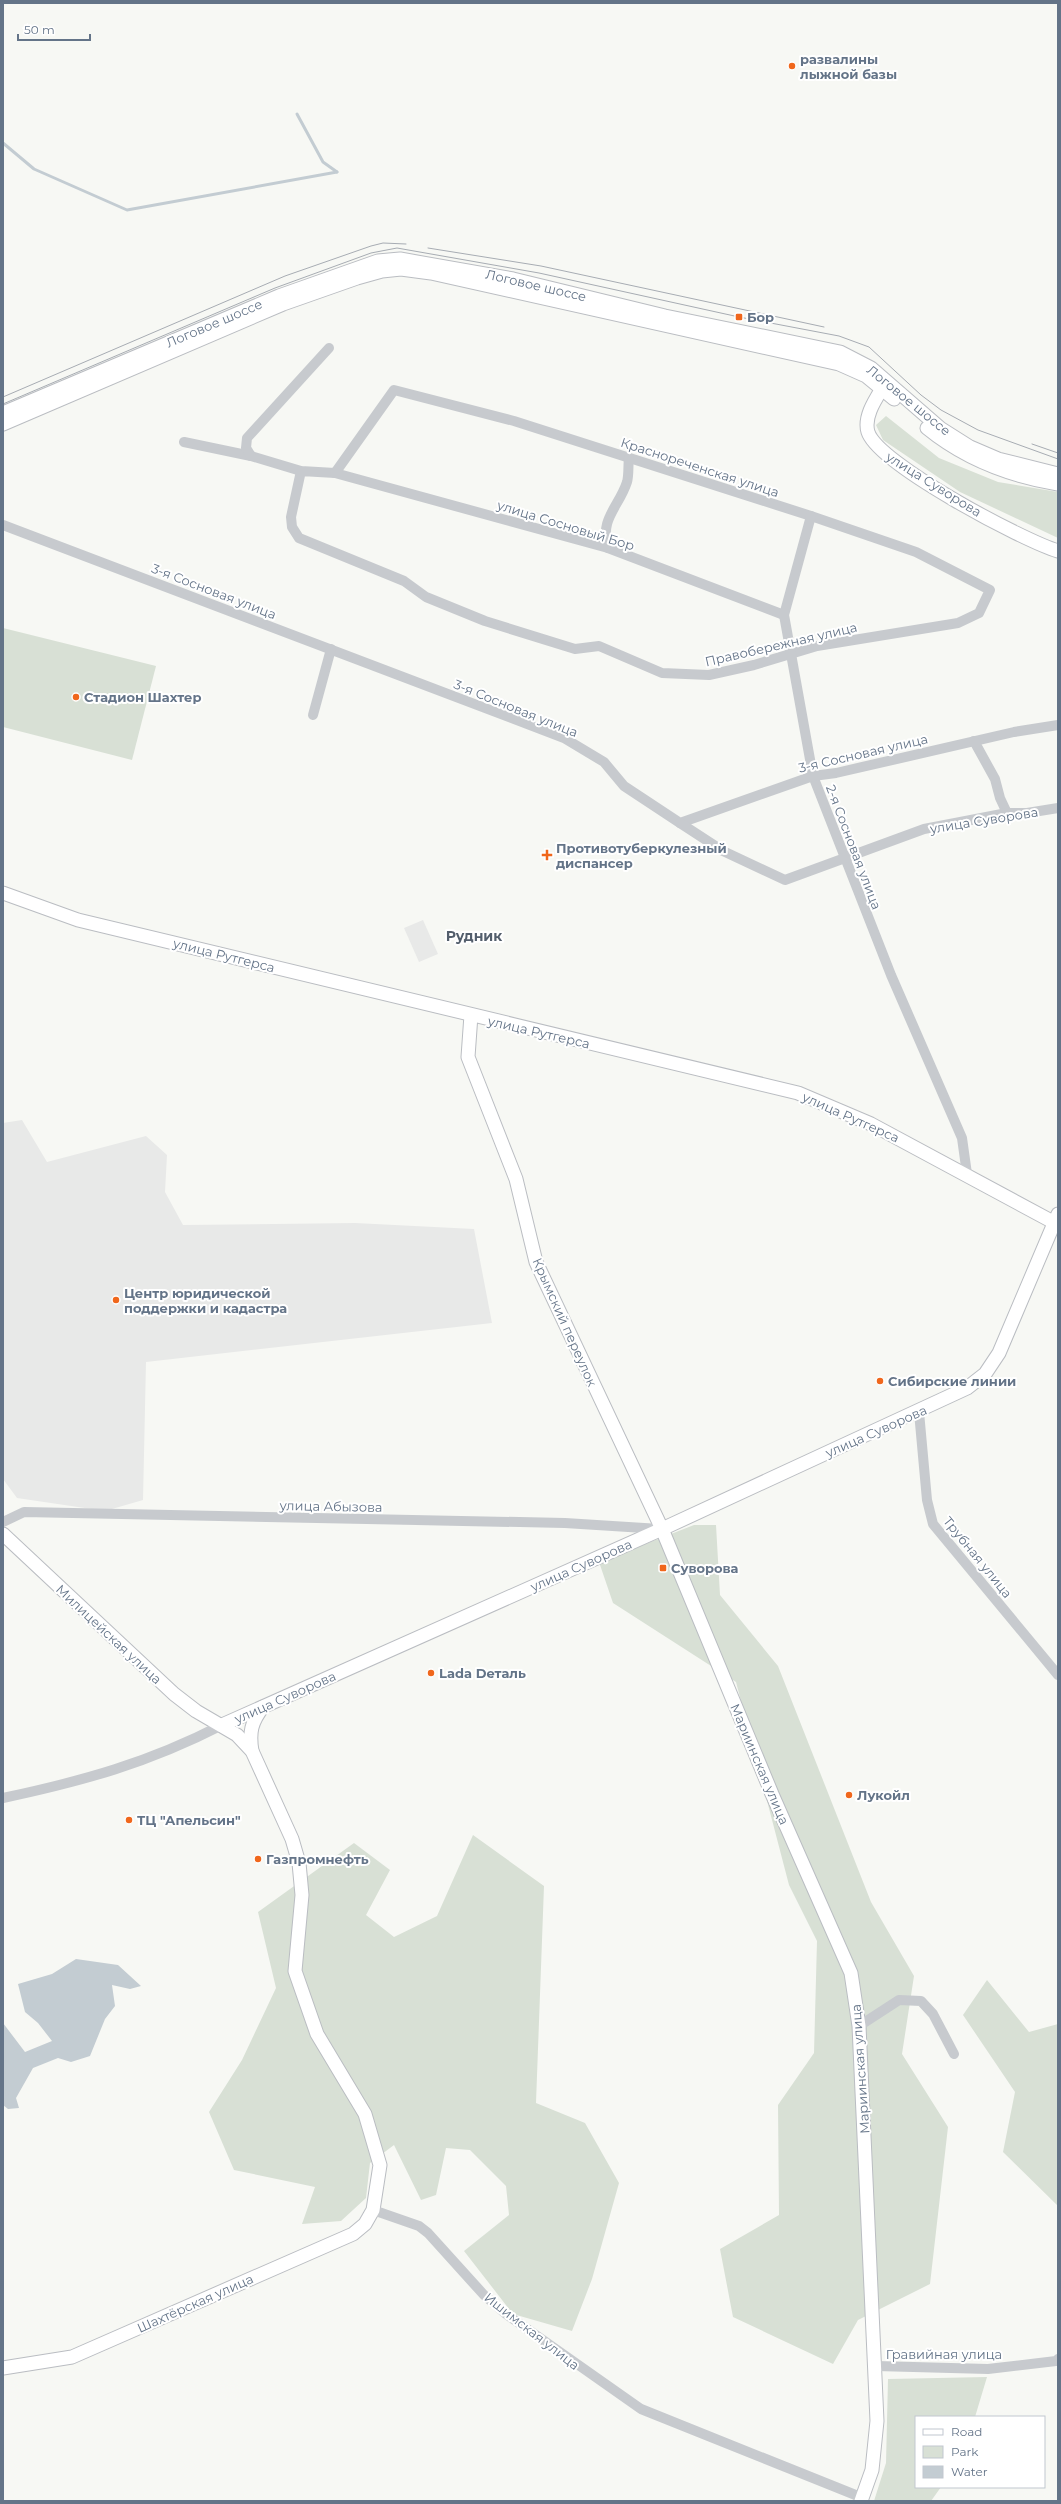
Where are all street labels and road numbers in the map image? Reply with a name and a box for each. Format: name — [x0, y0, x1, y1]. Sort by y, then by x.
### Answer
street label: Логовое шоссе — [484, 266, 588, 304]
street label: Логовое шоссе — [163, 296, 265, 350]
street label: Логовое шоссе — [864, 361, 954, 439]
street label: Краснореченская улица — [619, 434, 781, 500]
street label: улица Суворова — [883, 448, 985, 520]
street label: улица Сосновый Бор — [494, 496, 637, 554]
street label: 3-я Сосновая улица — [149, 560, 279, 622]
street label: Правобережная улица — [703, 619, 859, 669]
street label: 3-я Сосновая улица — [452, 676, 580, 740]
street label: 3-я Сосновая улица — [797, 730, 929, 776]
street label: 2-я Сосновая улица — [823, 782, 885, 912]
street label: улица Суворова — [928, 804, 1039, 837]
street label: улица Рутгерса — [171, 934, 277, 975]
street label: улица Рутгерса — [485, 1012, 592, 1052]
street label: улица Рутгерса — [799, 1088, 902, 1146]
street label: Крымский переулок — [529, 1255, 601, 1389]
street label: улица Суворова — [822, 1401, 929, 1461]
street label: улица Абызова — [278, 1497, 383, 1515]
street label: Трубная улица — [940, 1513, 1016, 1601]
street label: улица Суворова — [527, 1535, 634, 1595]
street label: Милицейская улица — [53, 1581, 165, 1687]
street label: улица Суворова — [231, 1667, 338, 1727]
street label: Мариинская улица — [727, 1701, 793, 1827]
street label: Мариинская улица — [847, 2004, 873, 2134]
street label: Шахтёрская улица — [134, 2270, 256, 2336]
street label: Ишимская улица — [481, 2289, 583, 2373]
street label: Гравийная улица — [886, 2346, 1002, 2362]

